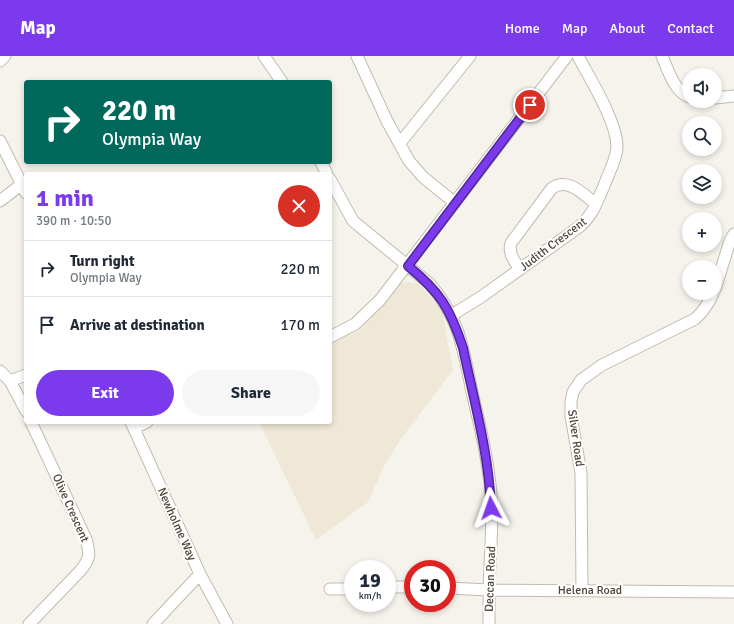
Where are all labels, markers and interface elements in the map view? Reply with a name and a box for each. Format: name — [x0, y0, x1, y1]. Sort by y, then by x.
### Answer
text: Map — [20, 16, 56, 40]
text: Home — [505, 20, 540, 37]
text: Map — [562, 20, 587, 37]
text: About — [609, 20, 645, 37]
text: Contact — [667, 20, 714, 37]
map controls — [682, 68, 722, 300]
button: sound — [682, 68, 722, 108]
pin — [513, 88, 547, 122]
text: 220 m — [102, 94, 176, 128]
icon: arrive — [519, 94, 541, 116]
icon: right — [36, 96, 88, 148]
button: search — [682, 116, 722, 156]
text: Olympia Way — [102, 128, 201, 150]
button: layers — [682, 164, 722, 204]
text: 1 min — [36, 183, 94, 213]
button: close — [278, 185, 320, 227]
button: + — [682, 212, 722, 252]
text: 390 m · 10:50 — [36, 213, 112, 229]
street label: Judith Crescent — [517, 214, 590, 274]
text: Turn right — [70, 252, 135, 270]
icon: right — [36, 258, 58, 280]
text: 220 m — [280, 260, 320, 278]
button: − — [682, 260, 722, 300]
text: Olympia Way — [70, 270, 142, 286]
icon: arrive — [36, 314, 58, 336]
text: Arrive at destination — [70, 316, 205, 334]
text: 170 m — [280, 316, 320, 334]
button: Exit — [36, 370, 174, 416]
button: Share — [182, 370, 320, 416]
street label: Silver Road — [564, 409, 587, 468]
street label: Olive Crescent — [49, 472, 92, 545]
street label: Newholme Way — [154, 485, 200, 563]
position arrow — [470, 487, 512, 529]
street label: Deccan Road — [482, 546, 499, 612]
speed limit sign: 30 — [404, 560, 456, 612]
text: 19 — [359, 568, 381, 593]
street label: Helena Road — [558, 583, 622, 598]
text: km/h — [359, 590, 381, 602]

